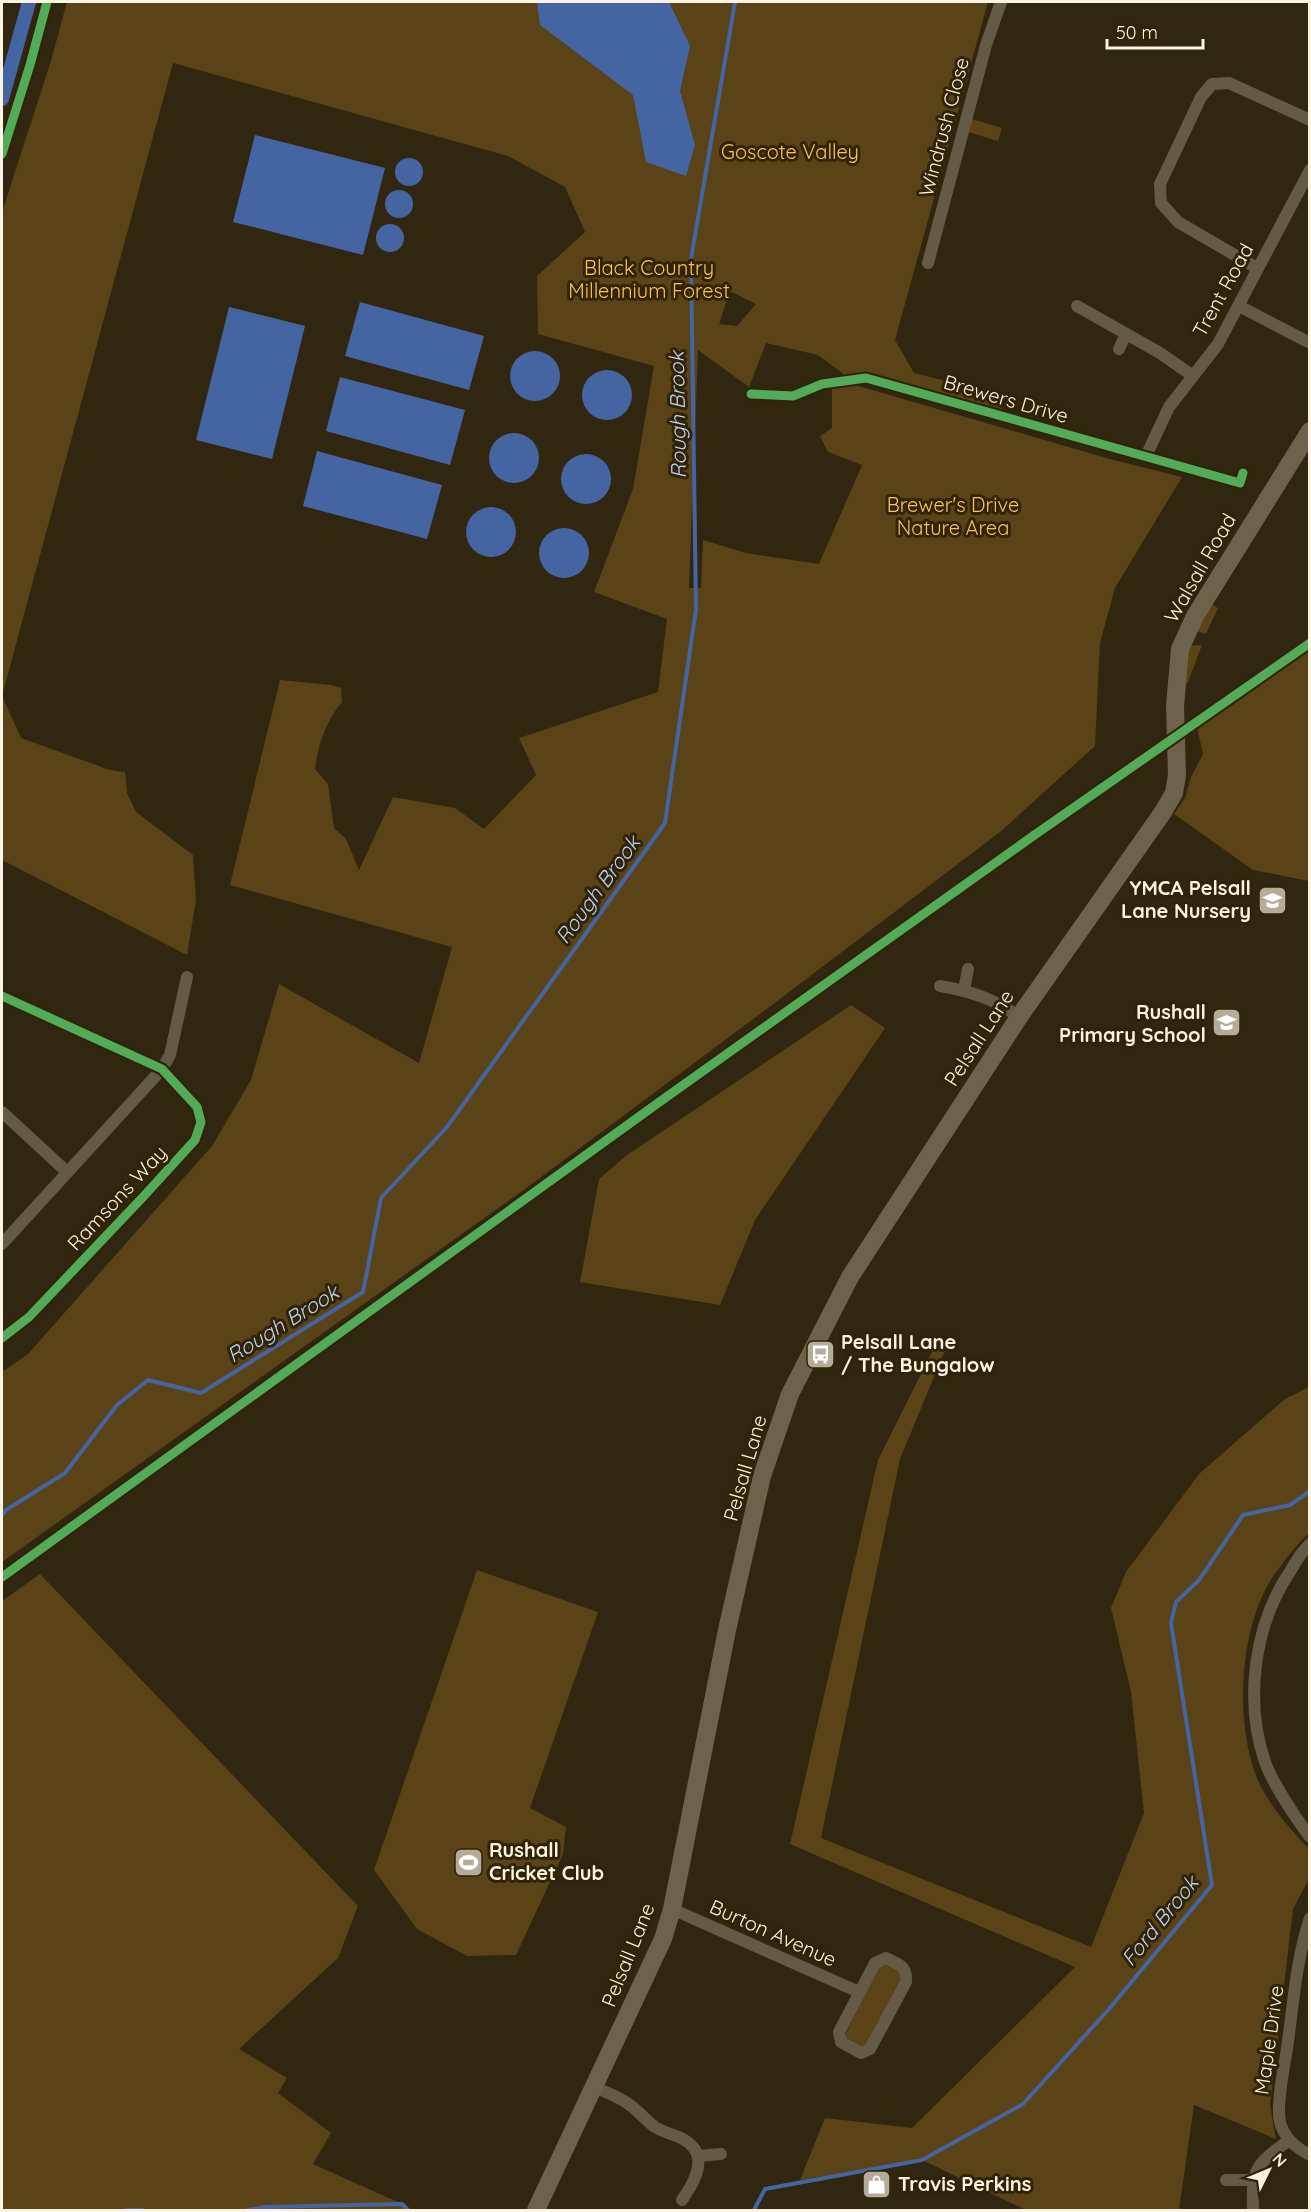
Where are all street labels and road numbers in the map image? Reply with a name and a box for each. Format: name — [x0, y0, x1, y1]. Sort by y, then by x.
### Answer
street label: Windrush Close — [913, 55, 974, 199]
street label: Trent Road — [1187, 239, 1258, 341]
street label: Brewers Drive — [941, 369, 1071, 428]
street label: Walsall Road — [1158, 509, 1241, 627]
street label: Pelsall Lane — [938, 985, 1019, 1090]
street label: Ramsons Way — [62, 1140, 172, 1255]
street label: Pelsall Lane — [717, 1412, 772, 1524]
street label: Burton Avenue — [706, 1893, 841, 1972]
street label: Pelsall Lane — [595, 1899, 660, 2010]
street label: Maple Drive — [1248, 1984, 1289, 2096]

